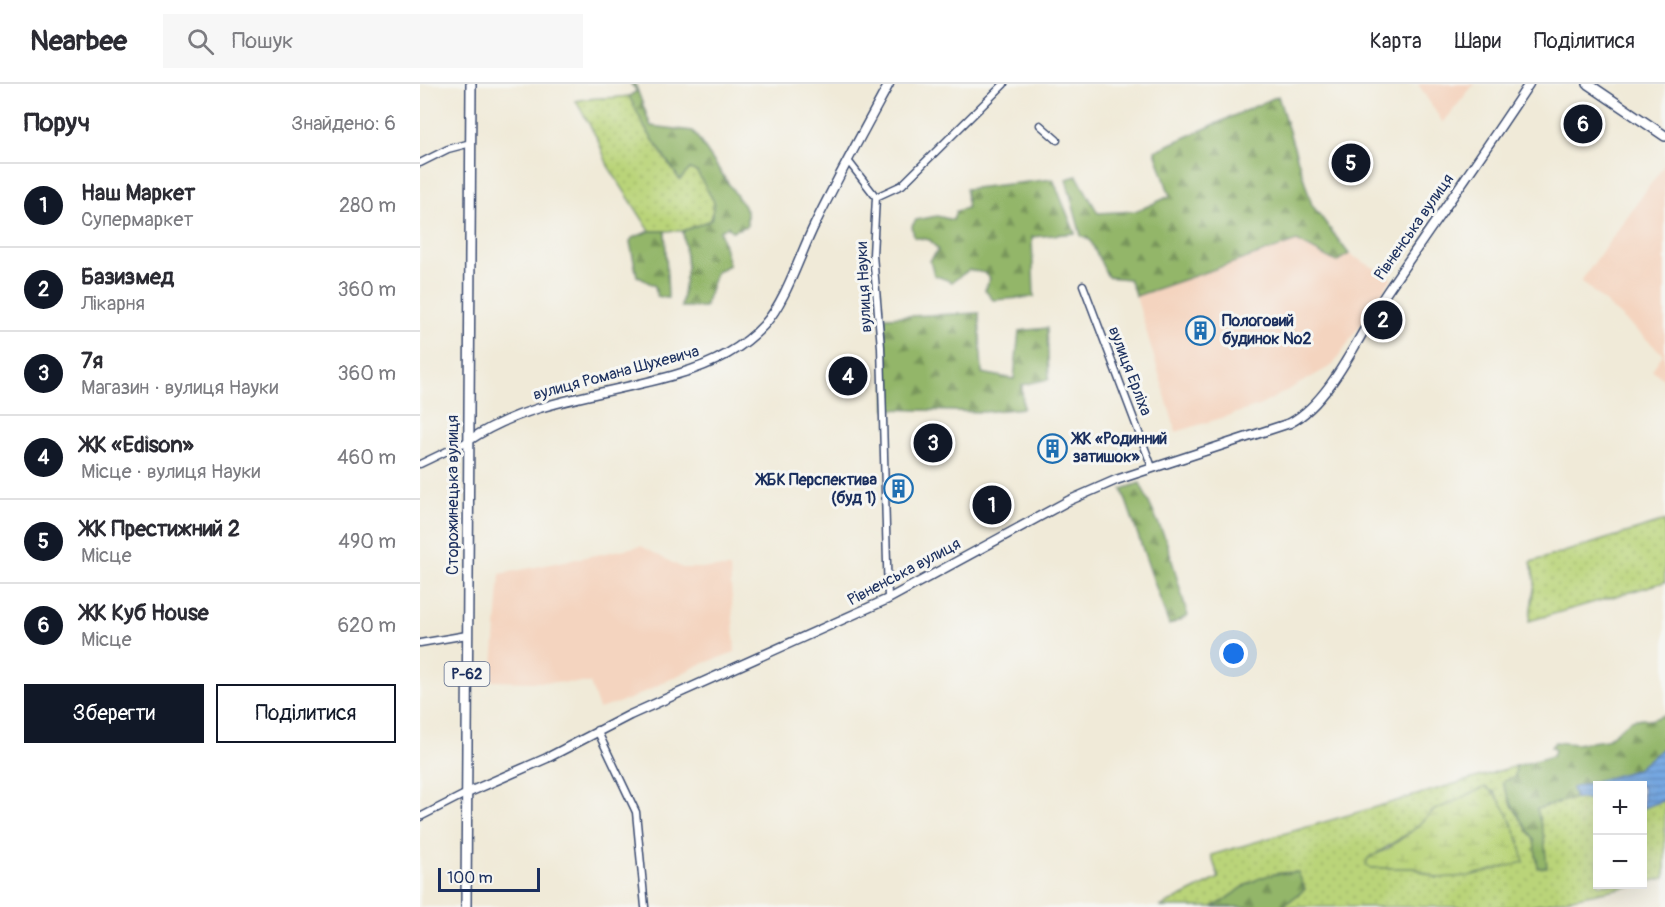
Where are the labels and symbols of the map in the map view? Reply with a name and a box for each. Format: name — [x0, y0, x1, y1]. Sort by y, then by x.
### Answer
pin: 6 — [1564, 102, 1602, 147]
pin: 5 — [1332, 140, 1370, 185]
street label: Рівненська вулиця — [1370, 170, 1458, 284]
street label: вулиця Науки — [852, 241, 876, 333]
pin: 2 — [1364, 298, 1402, 342]
place label: Пологовий будинок №2 — [1222, 311, 1311, 349]
building icon: Пологовий будинок №2 — [1185, 314, 1217, 346]
street label: вулиця Ерліха — [1104, 324, 1156, 418]
street label: вулиця Романа Шухевича — [531, 341, 701, 405]
pin: 4 — [828, 354, 868, 398]
street label: Сторожинецька вулиця — [443, 415, 463, 575]
pin: 3 — [914, 420, 952, 466]
place label: ЖК «Родинний затишок» — [1070, 429, 1168, 467]
building icon: ЖК «Родинний затишок» — [1036, 432, 1068, 464]
place label: ЖБК Перспектива (буд 1) — [754, 470, 878, 508]
building icon: ЖБК Перспектива (буд 1) — [882, 473, 914, 505]
pin: 1 — [972, 482, 1012, 528]
street label: Рівненська вулиця — [844, 534, 964, 610]
your location — [1219, 639, 1248, 668]
road number: Р-62 — [444, 662, 490, 686]
scale bar — [438, 865, 540, 892]

